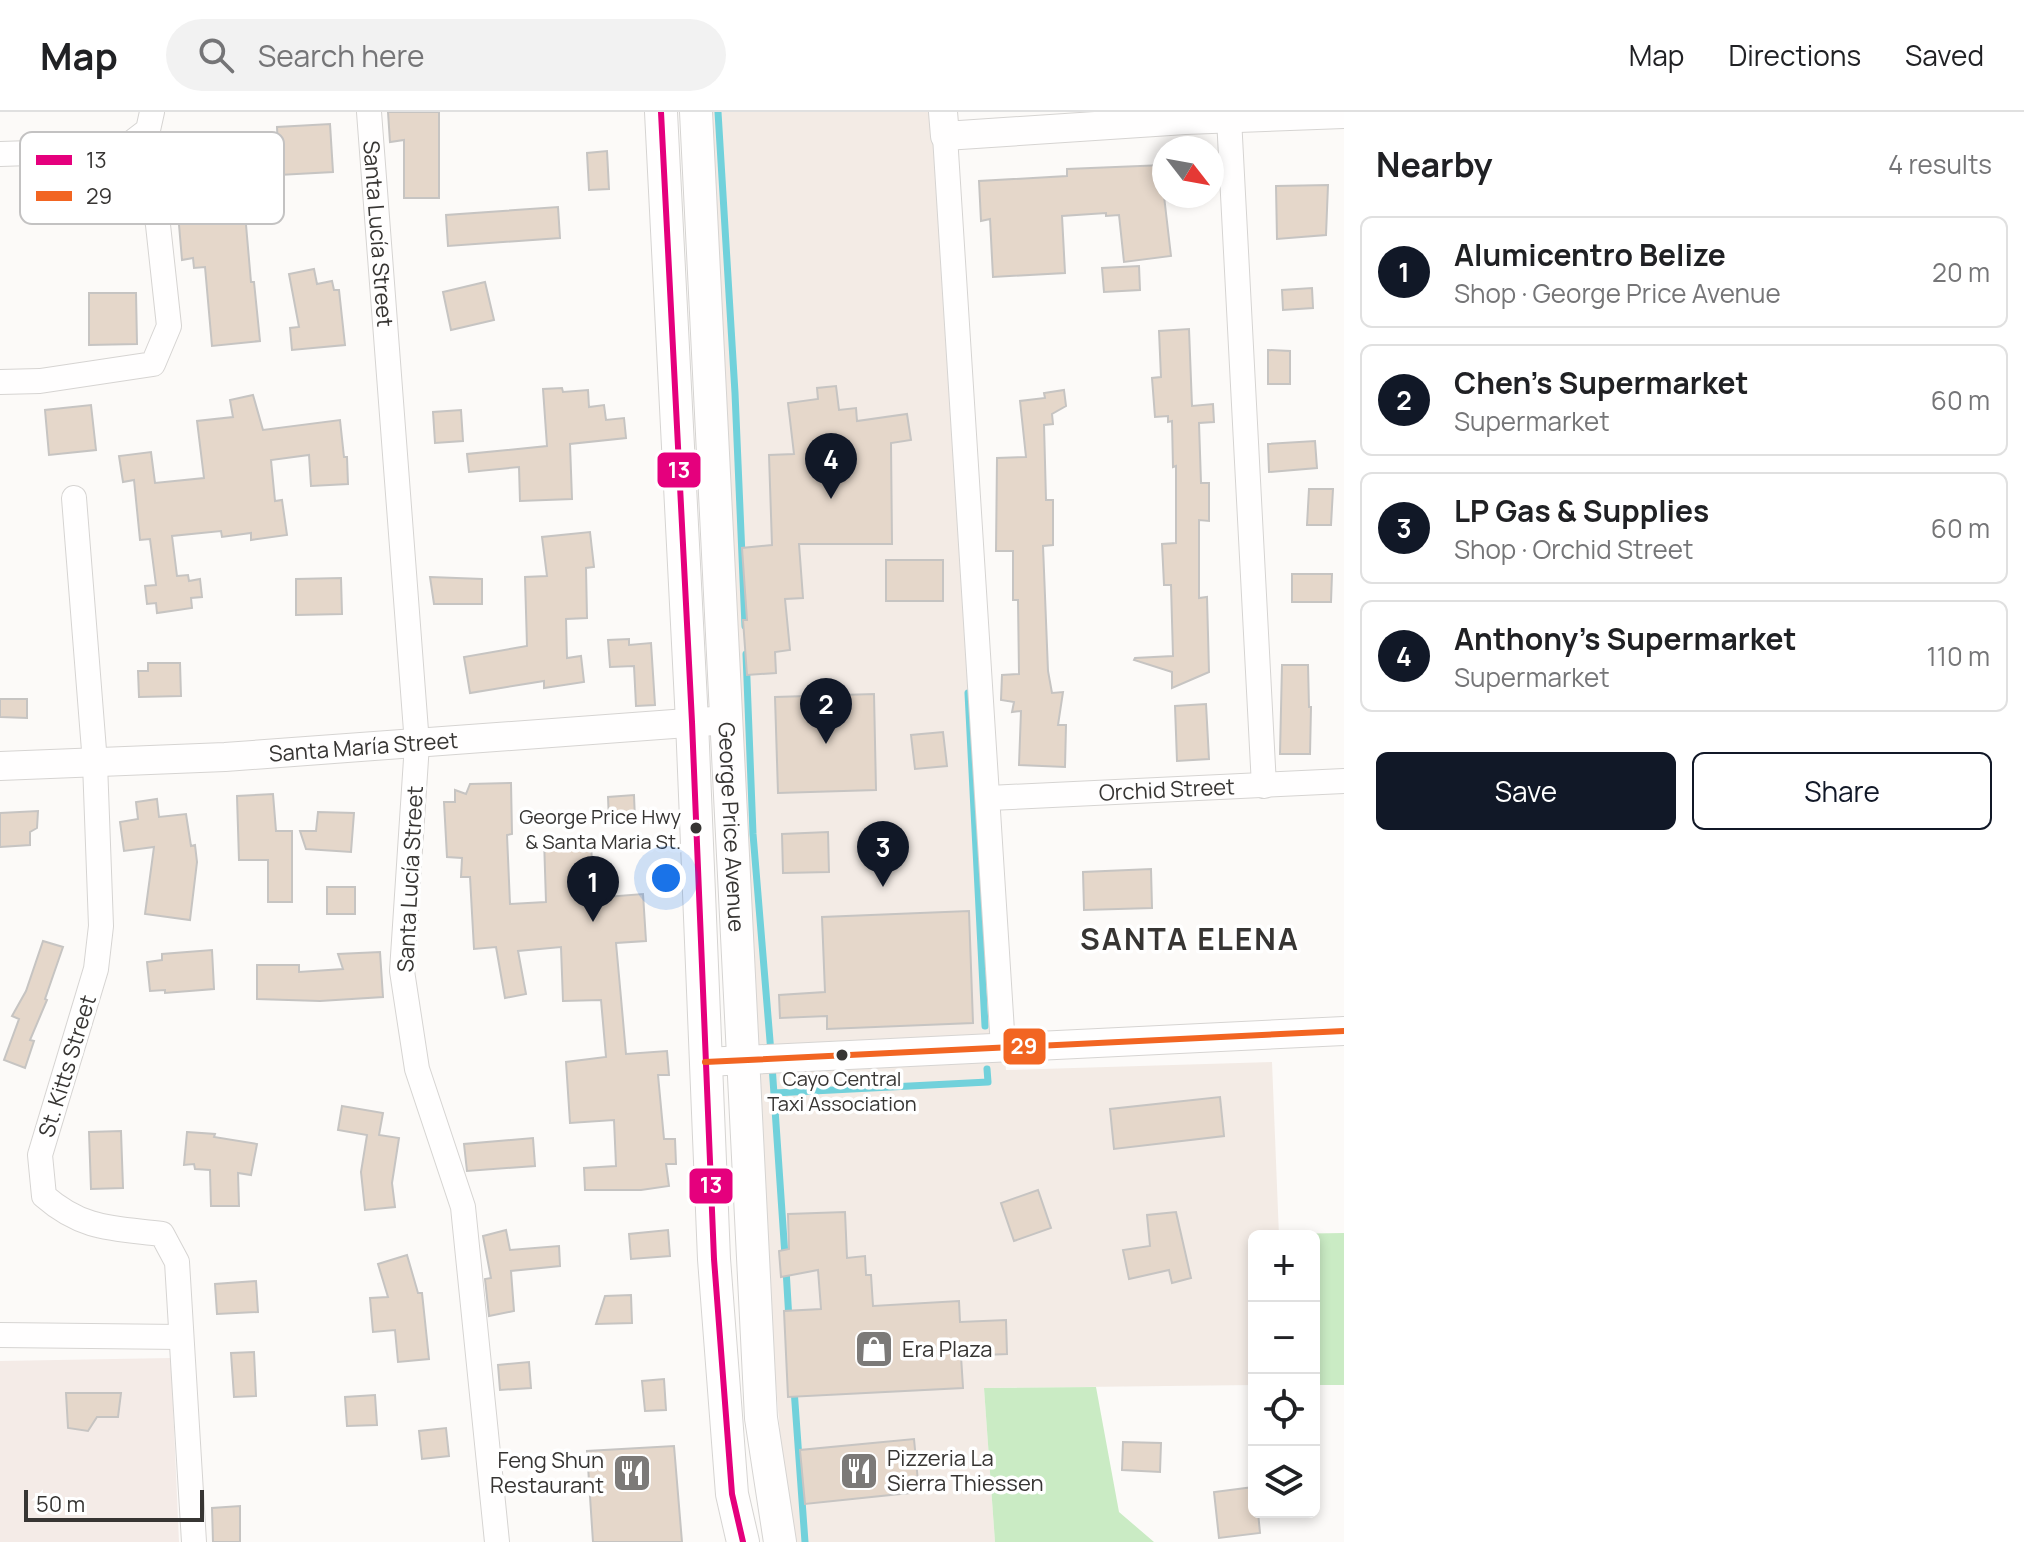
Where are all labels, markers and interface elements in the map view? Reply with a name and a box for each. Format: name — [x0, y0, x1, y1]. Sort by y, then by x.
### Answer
search box — [166, 19, 726, 91]
text: Map — [40, 29, 118, 81]
icon: search — [194, 33, 238, 77]
text: Search here — [258, 35, 425, 76]
text: Map — [1629, 36, 1684, 74]
text: Directions — [1728, 36, 1861, 74]
text: Saved — [1905, 36, 1984, 74]
legend — [20, 132, 284, 224]
north arrow — [1152, 136, 1224, 208]
street label: Santa Lucía Street — [356, 139, 400, 328]
text: Nearby — [1376, 141, 1492, 187]
text: 13 — [86, 145, 107, 175]
text: 4 results — [1888, 146, 1992, 182]
text: 29 — [86, 181, 112, 211]
text: Alumicentro Belize — [1454, 234, 1726, 275]
text: 1 — [1398, 254, 1410, 290]
text: 20 m — [1932, 254, 1990, 290]
text: Shop · George Price Avenue — [1454, 275, 1781, 311]
text: Chen's Supermarket — [1454, 362, 1749, 403]
text: 2 — [1396, 382, 1412, 418]
text: 60 m — [1931, 382, 1990, 418]
text: Supermarket — [1454, 403, 1610, 439]
pin: 4 — [805, 433, 857, 499]
line badge: 13 — [656, 451, 702, 489]
text: 13 — [668, 455, 690, 485]
text: LP Gas & Supplies — [1454, 490, 1709, 531]
text: 3 — [1396, 510, 1412, 546]
text: 60 m — [1931, 510, 1990, 546]
text: Shop · Orchid Street — [1454, 531, 1693, 567]
text: Anthony's Supermarket — [1454, 618, 1797, 659]
text: 4 — [1396, 638, 1412, 674]
text: 110 m — [1927, 638, 1990, 674]
text: Supermarket — [1454, 659, 1610, 695]
pin: 2 — [800, 678, 852, 744]
street label: George Price Avenue — [711, 721, 752, 933]
street label: Santa María Street — [268, 725, 459, 769]
button: Save — [1376, 752, 1676, 830]
button: Share — [1692, 752, 1992, 830]
street label: Orchid Street — [1098, 771, 1236, 808]
street label: Santa Lucía Street — [390, 785, 430, 973]
place label: George Price Hwy & Santa Maria St. — [519, 803, 681, 855]
marker: George Price Hwy & Santa Maria St. — [688, 820, 704, 836]
pin: 3 — [857, 821, 909, 887]
pin: 1 — [567, 856, 619, 922]
your location — [646, 858, 686, 898]
district label: SANTA ELENA — [1080, 918, 1300, 959]
street label: St. Kitts Street — [31, 991, 103, 1141]
line badge: 29 — [1002, 1027, 1047, 1066]
text: 29 — [1011, 1031, 1037, 1061]
marker: Cayo Central Taxi Association — [834, 1047, 850, 1063]
place label: Cayo Central Taxi Association — [767, 1065, 917, 1117]
line badge: 13 — [688, 1167, 734, 1205]
text: 13 — [700, 1170, 722, 1200]
map controls — [1248, 1230, 1320, 1518]
button: + — [1248, 1230, 1320, 1302]
button: − — [1248, 1302, 1320, 1374]
shop icon: Era Plaza — [853, 1328, 895, 1370]
place label: Era Plaza — [902, 1334, 993, 1364]
button: locate — [1248, 1374, 1320, 1446]
place label: Pizzeria La Sierra Thiessen — [887, 1443, 1044, 1498]
place label: Feng Shun Restaurant — [490, 1445, 604, 1500]
button: layers — [1248, 1446, 1320, 1518]
restaurant icon: Pizzeria La Sierra Thiessen — [838, 1450, 880, 1492]
restaurant icon: Feng Shun Restaurant — [611, 1452, 653, 1494]
scale bar — [24, 1486, 204, 1522]
text: 50 m — [36, 1489, 85, 1519]

